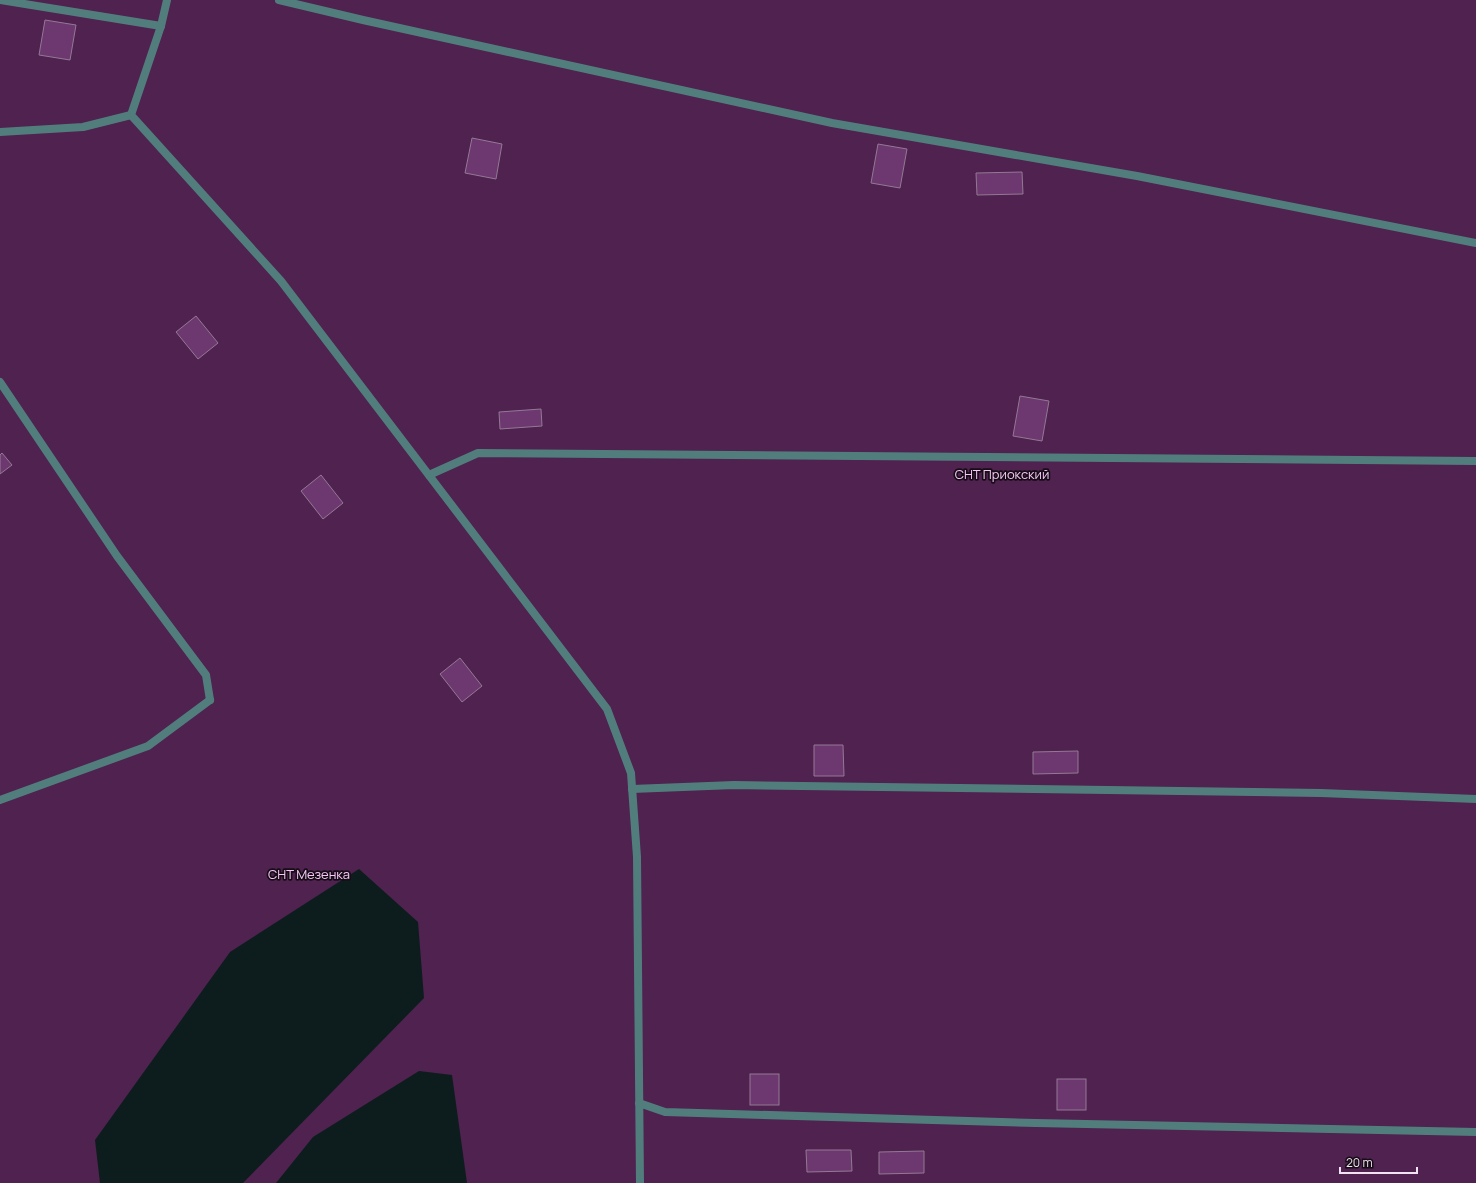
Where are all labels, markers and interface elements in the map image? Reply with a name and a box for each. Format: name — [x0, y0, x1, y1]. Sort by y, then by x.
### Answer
park label: СНТ Приокский — [955, 465, 1049, 483]
park label: СНТ Мезенка — [268, 865, 350, 883]
scale bar — [1340, 1149, 1417, 1175]
text: 20 m — [1346, 1154, 1373, 1171]

